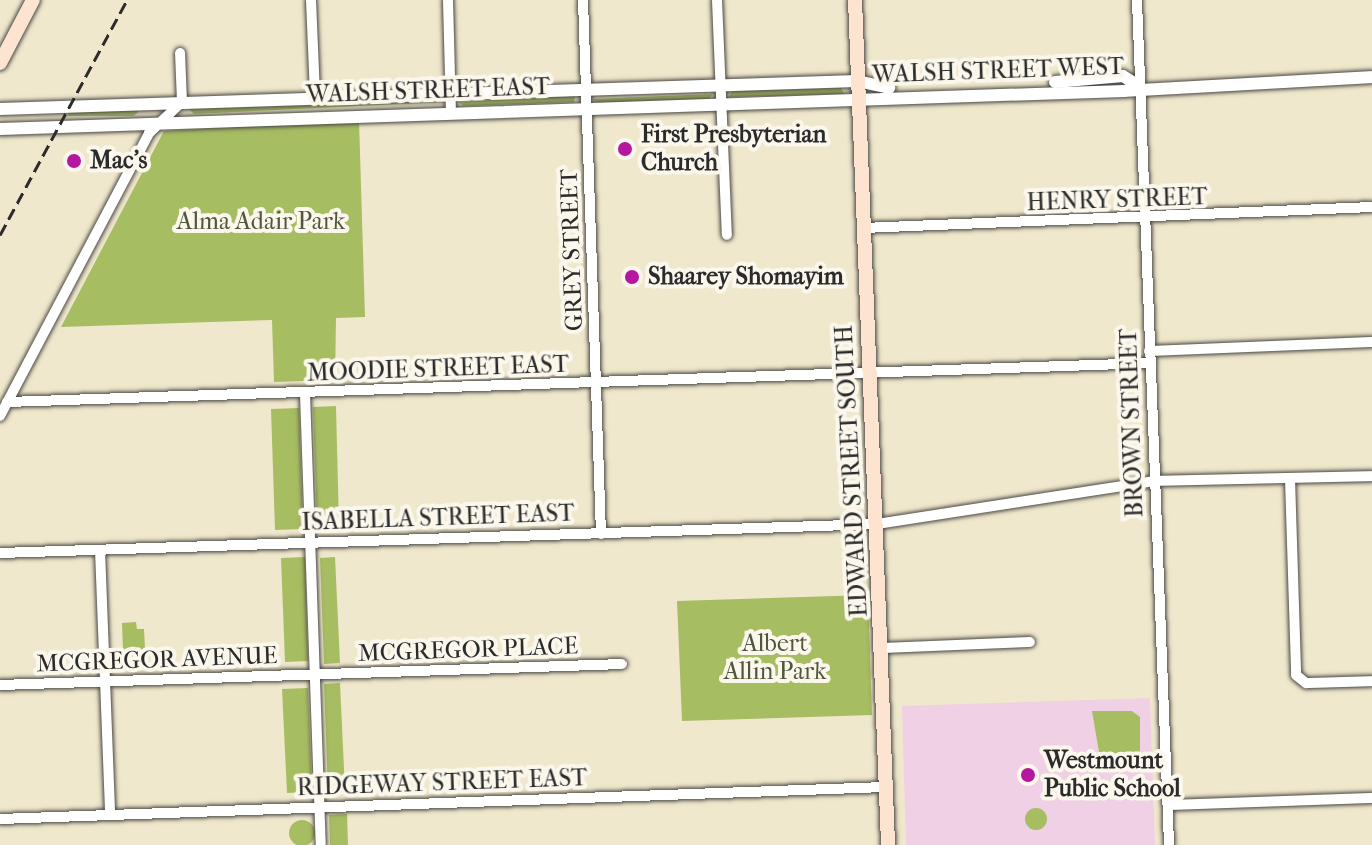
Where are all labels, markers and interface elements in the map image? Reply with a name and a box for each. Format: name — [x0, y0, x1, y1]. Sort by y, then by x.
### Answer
street label: WALSH STREET WEST — [872, 52, 1124, 90]
street label: WALSH STREET EAST — [306, 72, 550, 110]
place label: First Presbyterian Church — [641, 121, 826, 177]
marker: First Presbyterian Church — [616, 140, 634, 158]
place label: Mac's — [90, 147, 147, 175]
marker: Mac's — [65, 152, 83, 170]
street label: GREY STREET — [555, 169, 589, 331]
street label: HENRY STREET — [1026, 182, 1208, 218]
park label: Alma Adair Park — [177, 208, 345, 236]
place label: Shaarey Shomayim — [648, 263, 844, 291]
marker: Shaarey Shomayim — [623, 268, 641, 286]
street label: EDWARD STREET SOUTH — [830, 324, 874, 618]
street label: BROWN STREET — [1114, 328, 1150, 518]
street label: MOODIE STREET EAST — [307, 350, 569, 388]
street label: ISABELLA STREET EAST — [301, 499, 575, 537]
park label: Albert Allin Park — [724, 630, 826, 686]
street label: MCGREGOR PLACE — [357, 632, 579, 668]
street label: MCGREGOR AVENUE — [36, 641, 278, 679]
place label: Westmount Public School — [1044, 747, 1181, 803]
street label: RIDGEWAY STREET EAST — [296, 764, 588, 802]
marker: Westmount Public School — [1019, 766, 1037, 784]

